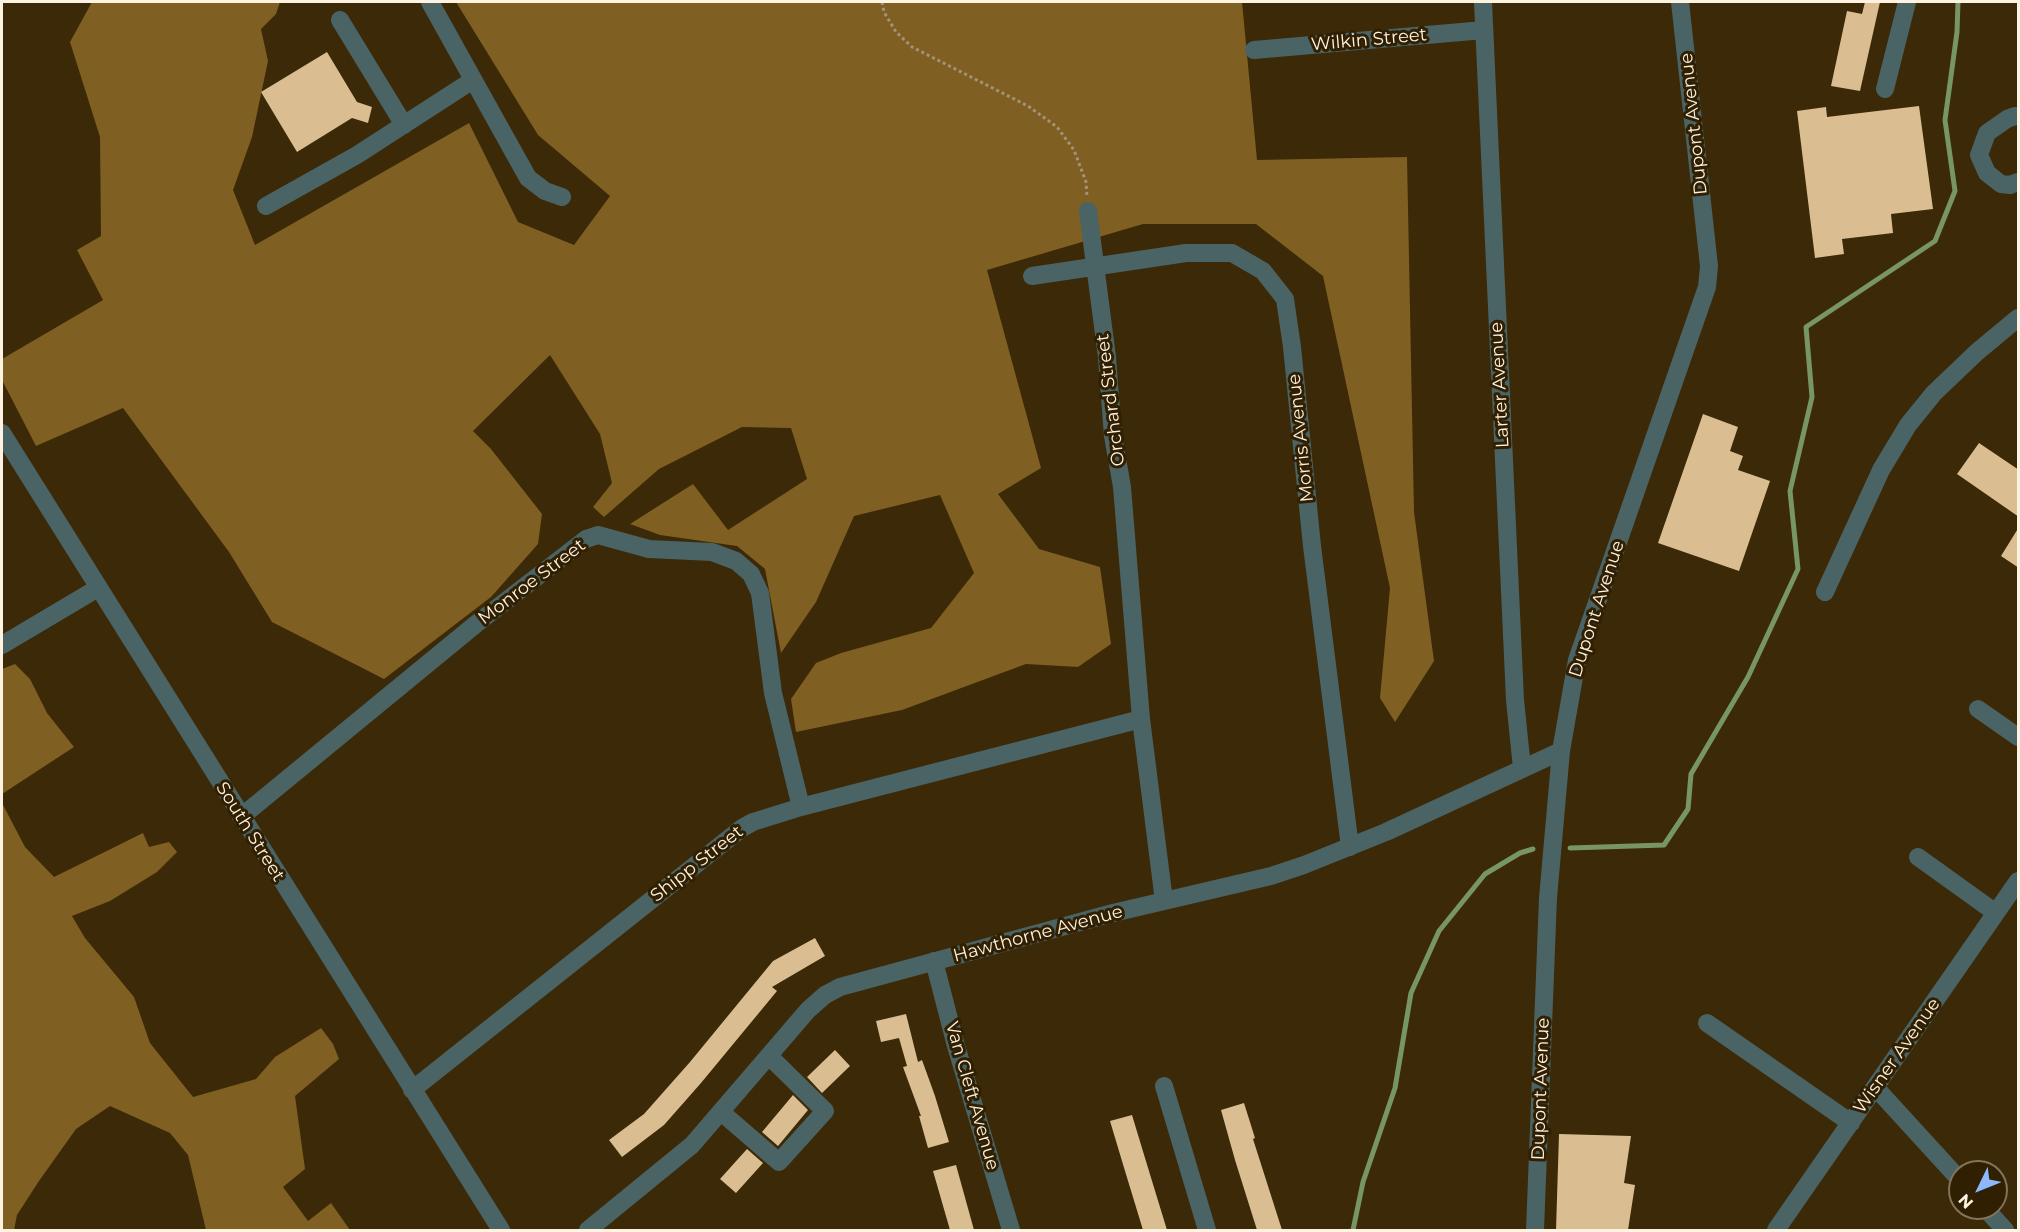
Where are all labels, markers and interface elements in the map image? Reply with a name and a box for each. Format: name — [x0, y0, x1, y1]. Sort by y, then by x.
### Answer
street label: Wilkin Street — [1310, 24, 1428, 56]
street label: Dupont Avenue — [1676, 52, 1712, 196]
street label: Larter Avenue — [1486, 321, 1514, 449]
street label: Orchard Street — [1092, 333, 1130, 467]
street label: Morris Avenue — [1284, 373, 1318, 503]
street label: Monroe Street — [474, 535, 590, 629]
street label: Dupont Avenue — [1565, 538, 1629, 680]
street label: South Street — [211, 778, 289, 886]
street label: Shipp Street — [646, 821, 748, 907]
street label: Hawthorne Avenue — [951, 901, 1125, 967]
street label: Wisner Avenue — [1849, 994, 1945, 1118]
street label: Dupont Avenue — [1528, 1017, 1554, 1161]
street label: Van Cleft Avenue — [940, 1019, 1004, 1173]
north arrow — [1948, 1160, 2008, 1220]
text: N — [1955, 1190, 1977, 1212]

